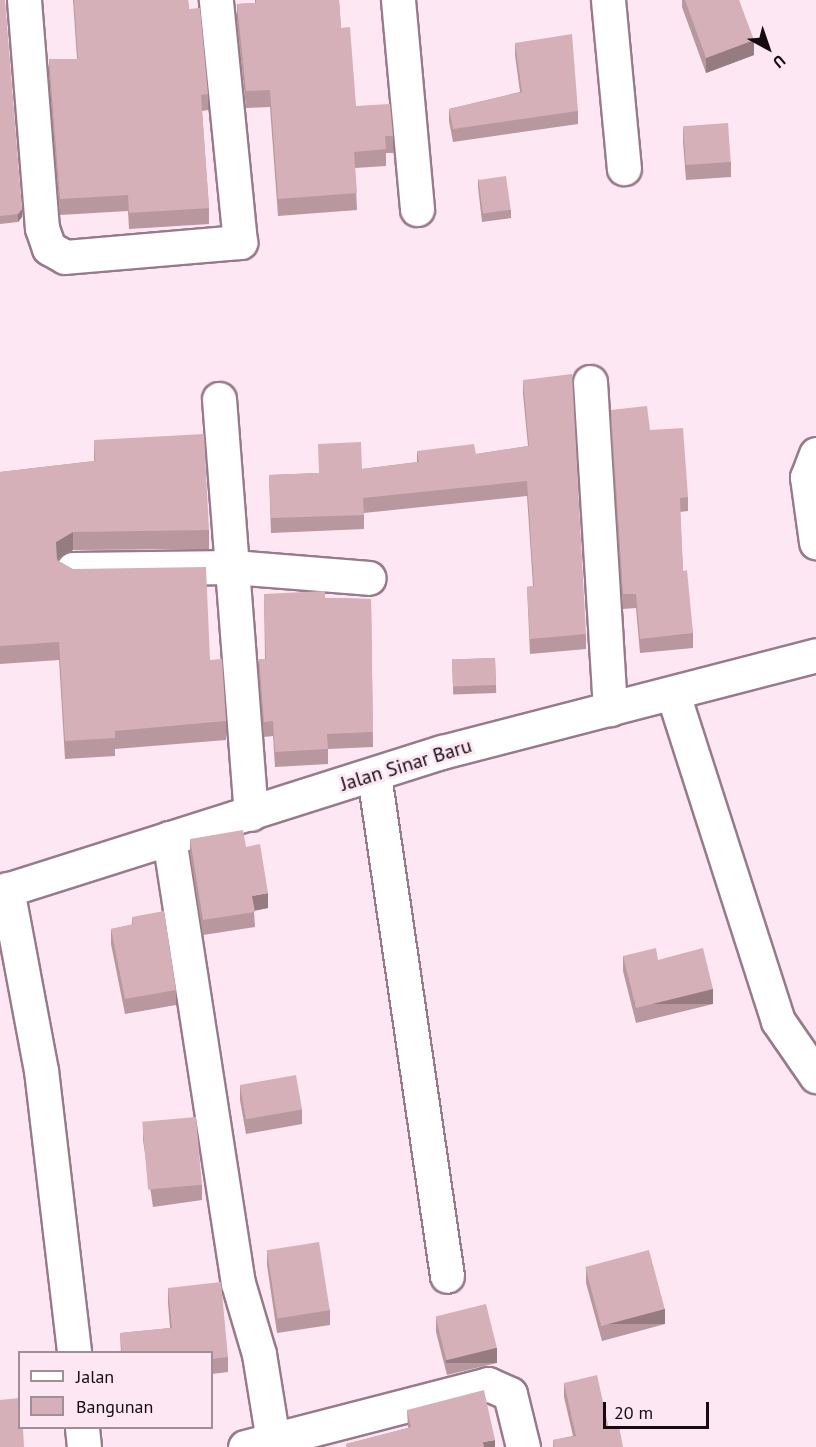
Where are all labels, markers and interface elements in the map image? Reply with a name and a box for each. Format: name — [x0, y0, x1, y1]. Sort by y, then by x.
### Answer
north arrow — [738, 18, 798, 78]
text: U — [769, 51, 790, 73]
street label: Jalan Sinar Baru — [337, 734, 475, 796]
legend — [18, 1351, 213, 1429]
text: Jalan — [76, 1365, 114, 1388]
scale bar — [606, 1390, 712, 1428]
text: Bangunan — [76, 1395, 153, 1418]
text: 20 m — [614, 1401, 653, 1424]

